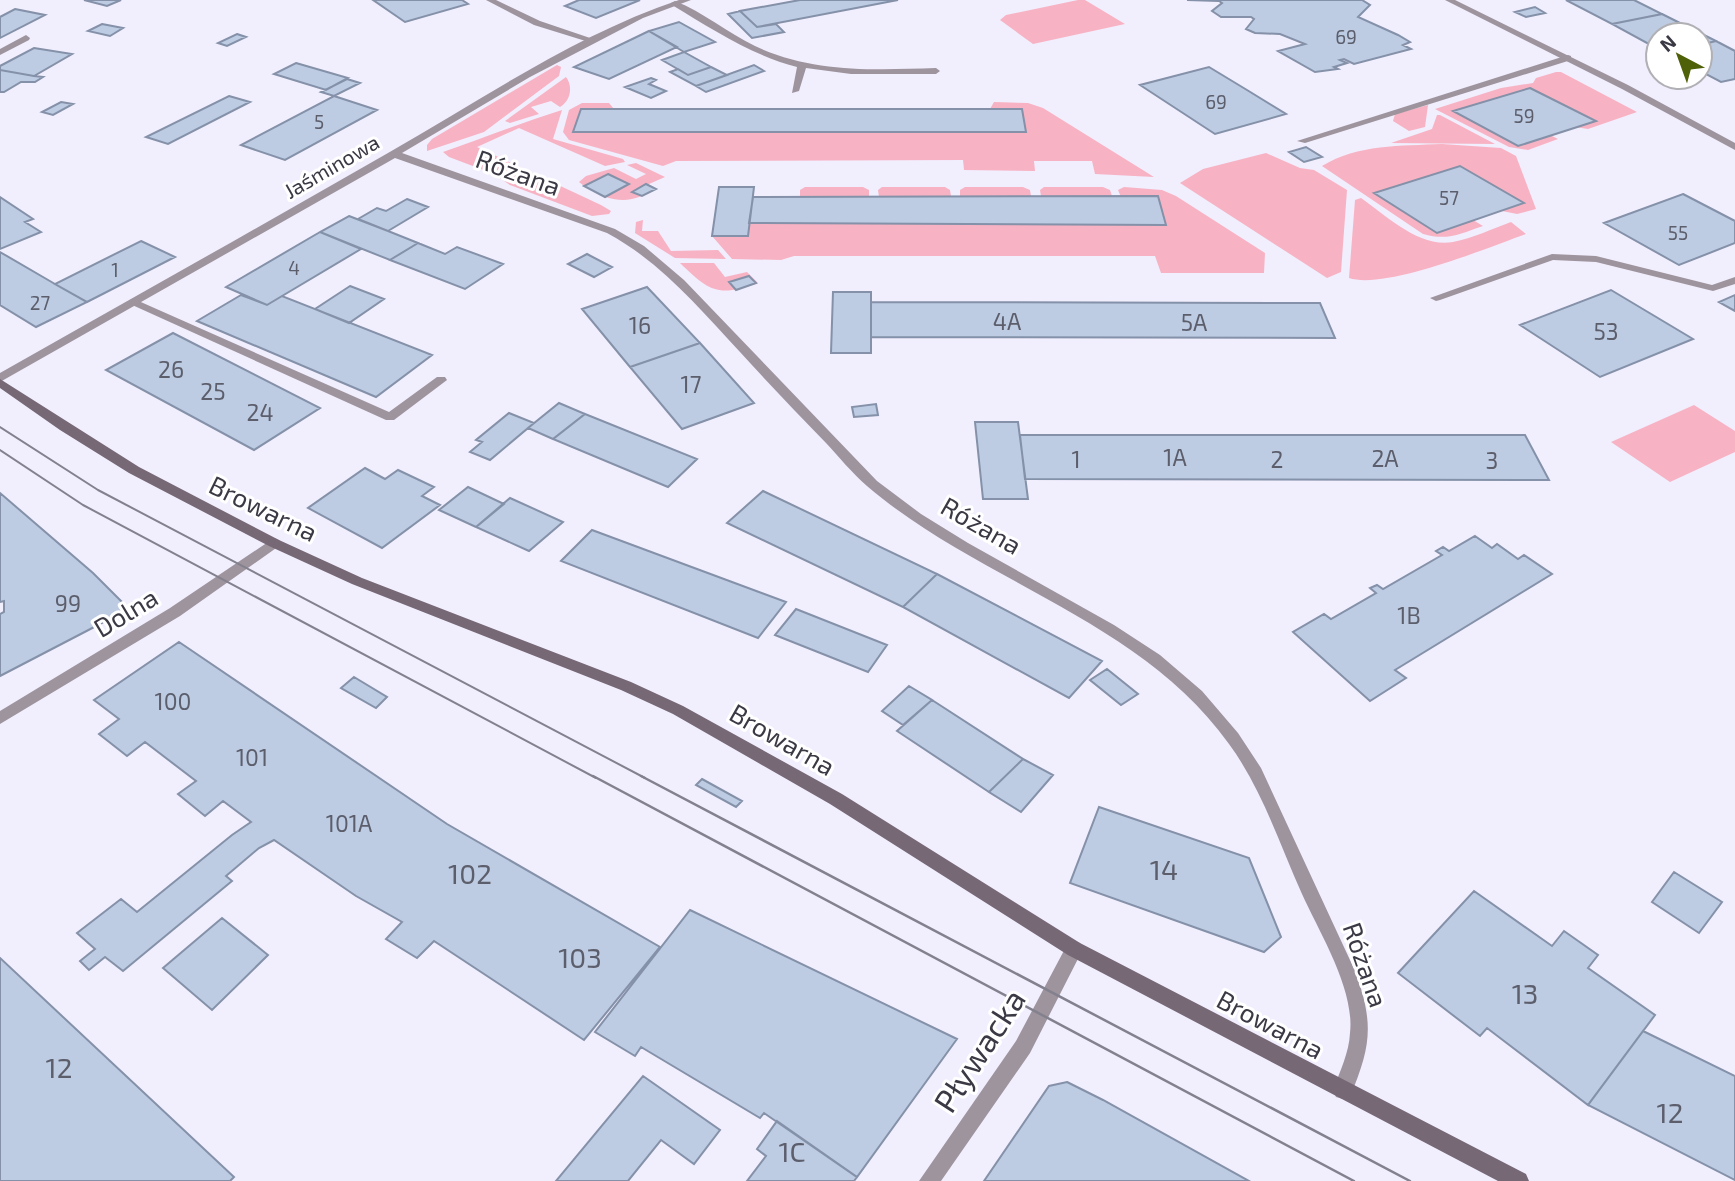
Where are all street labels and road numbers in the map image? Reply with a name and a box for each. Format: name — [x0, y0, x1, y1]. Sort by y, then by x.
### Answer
street label: Jaśminowa — [279, 128, 383, 203]
street label: Różana — [472, 142, 565, 201]
street label: Browarna — [205, 468, 323, 547]
street label: Różana — [936, 489, 1027, 560]
street label: Dolna — [88, 581, 163, 643]
street label: Browarna — [725, 696, 841, 781]
street label: Różana — [1338, 918, 1395, 1011]
street label: Pływacka — [925, 981, 1032, 1119]
street label: Browarna — [1212, 983, 1329, 1065]

